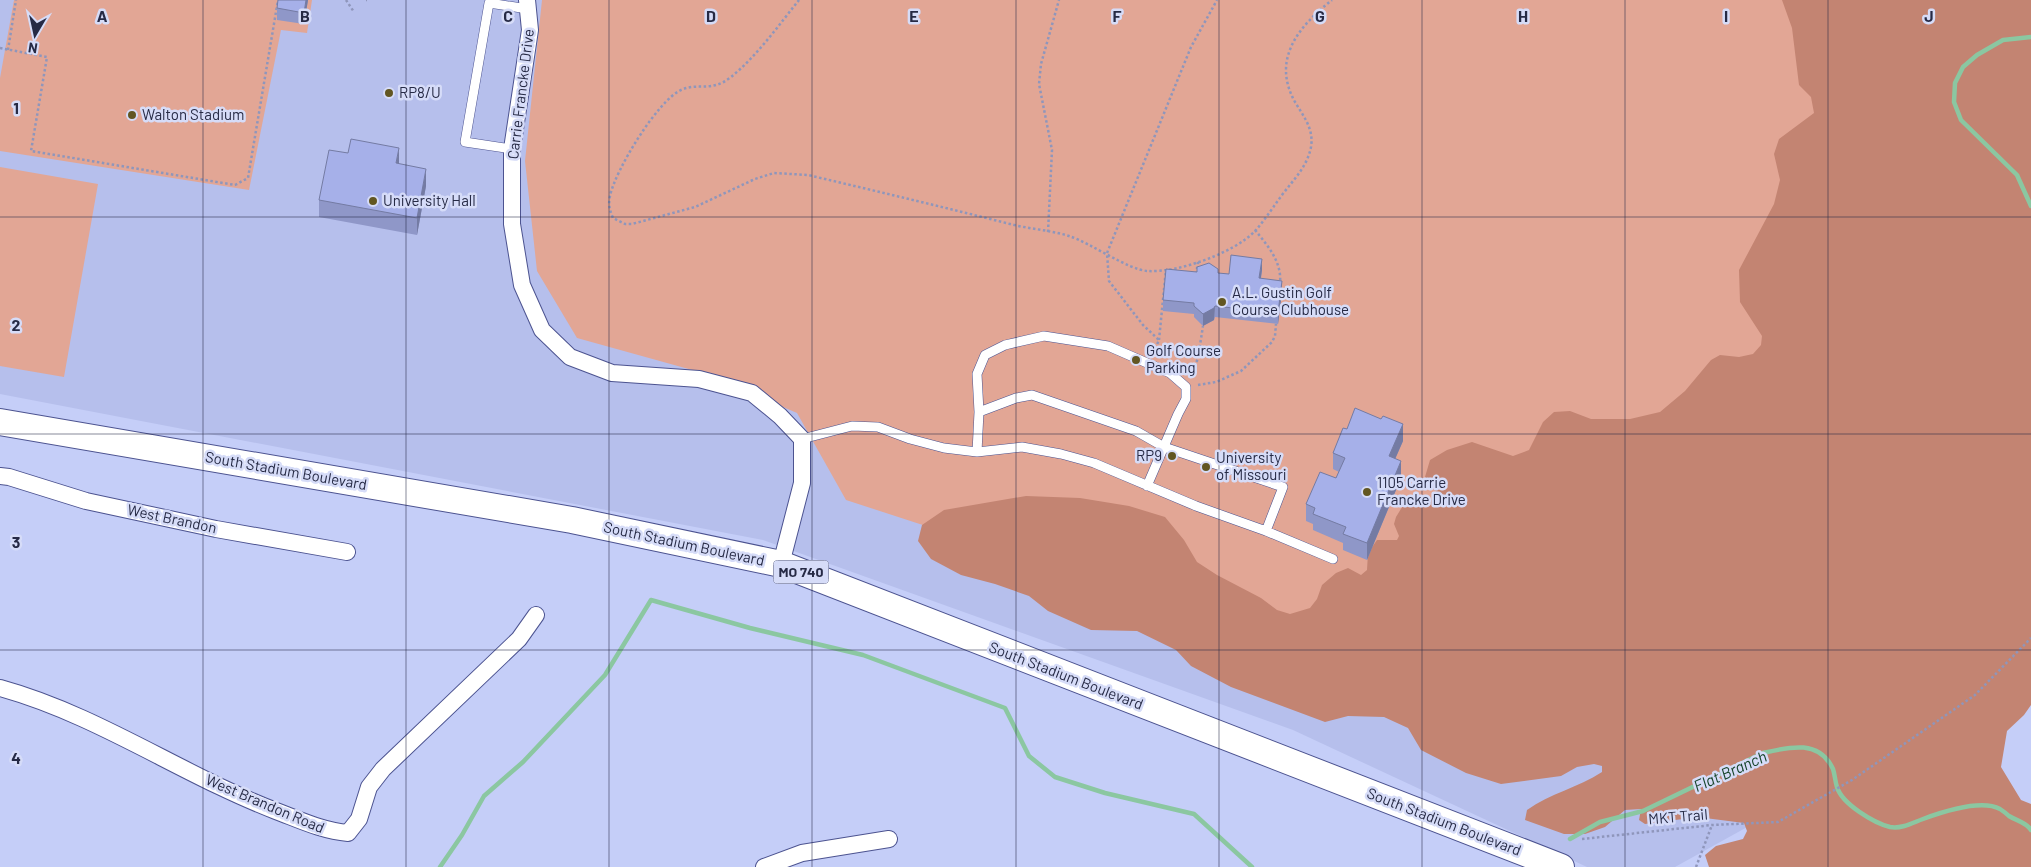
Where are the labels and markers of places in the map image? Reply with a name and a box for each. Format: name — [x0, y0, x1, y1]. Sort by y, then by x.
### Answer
place label: RP8/U — [399, 83, 441, 101]
marker: RP8/U — [383, 87, 395, 99]
place label: Walton Stadium — [142, 105, 244, 123]
marker: Walton Stadium — [126, 109, 138, 121]
place label: University Hall — [383, 191, 476, 209]
marker: University Hall — [367, 195, 379, 207]
place label: A.L. Gustin Golf Course Clubhouse — [1232, 283, 1349, 318]
marker: A.L. Gustin Golf Course Clubhouse — [1216, 296, 1228, 308]
place label: Golf Course Parking — [1146, 341, 1221, 376]
marker: Golf Course Parking — [1130, 354, 1142, 366]
place label: RP9 — [1136, 446, 1162, 464]
place label: University of Missouri — [1216, 448, 1287, 483]
marker: RP9 — [1166, 450, 1178, 462]
marker: University of Missouri — [1200, 461, 1212, 473]
place label: 1105 Carrie Francke Drive — [1377, 473, 1466, 508]
marker: 1105 Carrie Francke Drive — [1361, 486, 1373, 498]

